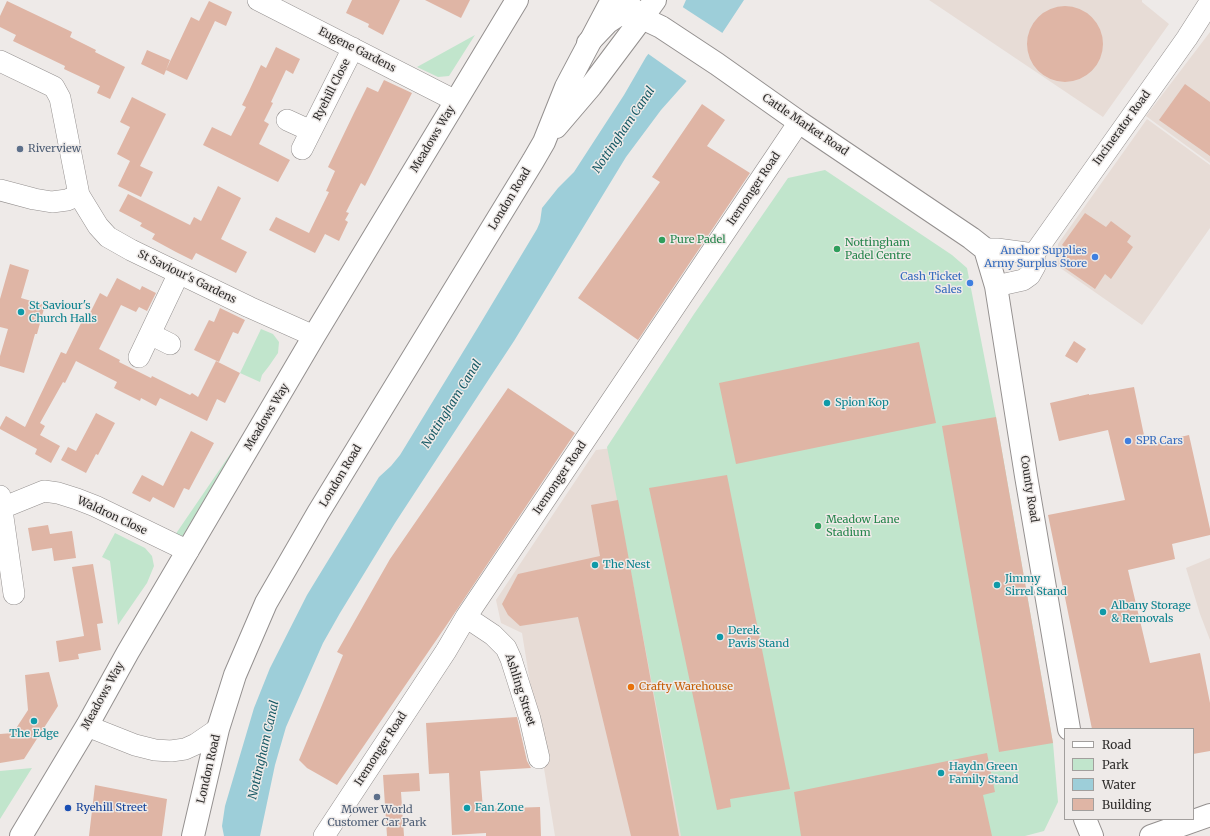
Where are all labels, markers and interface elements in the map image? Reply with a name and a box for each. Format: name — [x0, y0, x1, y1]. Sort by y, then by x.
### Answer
street label: Eugene Gardens — [316, 25, 398, 75]
street label: Ryehill Close — [311, 57, 353, 123]
water label: Nottingham Canal — [590, 84, 658, 176]
street label: Incinerator Road — [1091, 88, 1153, 168]
street label: Cattle Market Road — [759, 91, 851, 159]
street label: Meadows Way — [408, 103, 458, 175]
place label: Riverview — [28, 142, 81, 156]
marker: Riverview — [15, 144, 25, 154]
street label: Iremonger Road — [725, 150, 783, 228]
street label: London Road — [486, 165, 534, 233]
place label: Pure Padel — [670, 233, 726, 247]
marker: Pure Padel — [657, 235, 667, 245]
place label: Nottingham Padel Centre — [845, 236, 911, 262]
marker: Nottingham Padel Centre — [832, 244, 842, 254]
place label: Anchor Supplies Army Surplus Store — [984, 244, 1087, 270]
street label: St Saviour's Gardens — [136, 247, 238, 307]
marker: Anchor Supplies Army Surplus Store — [1090, 252, 1100, 262]
place label: Cash Ticket Sales — [900, 270, 962, 296]
marker: Cash Ticket Sales — [965, 278, 975, 288]
place label: St Saviour's Church Halls — [29, 299, 97, 325]
marker: St Saviour's Church Halls — [16, 307, 26, 317]
water label: Nottingham Canal — [419, 357, 485, 451]
street label: Meadows Way — [242, 381, 292, 453]
place label: Spion Kop — [835, 396, 889, 410]
marker: Spion Kop — [822, 398, 832, 408]
place label: SPR Cars — [1136, 434, 1183, 448]
marker: SPR Cars — [1123, 436, 1133, 446]
street label: Iremonger Road — [531, 439, 589, 517]
street label: London Road — [317, 442, 365, 510]
street label: County Road — [1017, 455, 1041, 523]
street label: Waldron Close — [75, 494, 149, 538]
place label: Meadow Lane Stadium — [826, 513, 900, 539]
marker: Meadow Lane Stadium — [813, 521, 823, 531]
place label: The Nest — [603, 558, 650, 572]
marker: The Nest — [590, 560, 600, 570]
place label: Jimmy Sirrel Stand — [1005, 572, 1067, 598]
marker: Jimmy Sirrel Stand — [992, 580, 1002, 590]
place label: Albany Storage & Removals — [1111, 599, 1191, 625]
marker: Albany Storage & Removals — [1098, 607, 1108, 617]
place label: Derek Pavis Stand — [728, 624, 789, 650]
marker: Derek Pavis Stand — [715, 632, 725, 642]
street label: Ashling Street — [502, 652, 538, 728]
street label: Meadows Way — [79, 660, 127, 732]
place label: Crafty Warehouse — [639, 680, 733, 694]
marker: Crafty Warehouse — [626, 682, 636, 692]
water label: Nottingham Canal — [246, 699, 282, 801]
street label: Iremonger Road — [352, 710, 410, 788]
marker: The Edge — [29, 716, 39, 726]
place label: The Edge — [9, 727, 59, 741]
legend — [1064, 728, 1194, 820]
street label: London Road — [195, 733, 223, 805]
text: Road — [1102, 737, 1131, 752]
text: Park — [1102, 757, 1129, 772]
place label: Haydn Green Family Stand — [949, 760, 1018, 786]
marker: Haydn Green Family Stand — [936, 768, 946, 778]
text: Water — [1102, 777, 1136, 792]
marker: Mower World Customer Car Park — [372, 792, 382, 802]
text: Building — [1102, 797, 1151, 812]
place label: Ryehill Street — [76, 801, 147, 815]
place label: Fan Zone — [475, 801, 524, 815]
marker: Ryehill Street — [63, 803, 73, 813]
place label: Mower World Customer Car Park — [327, 803, 427, 829]
marker: Fan Zone — [462, 803, 472, 813]

